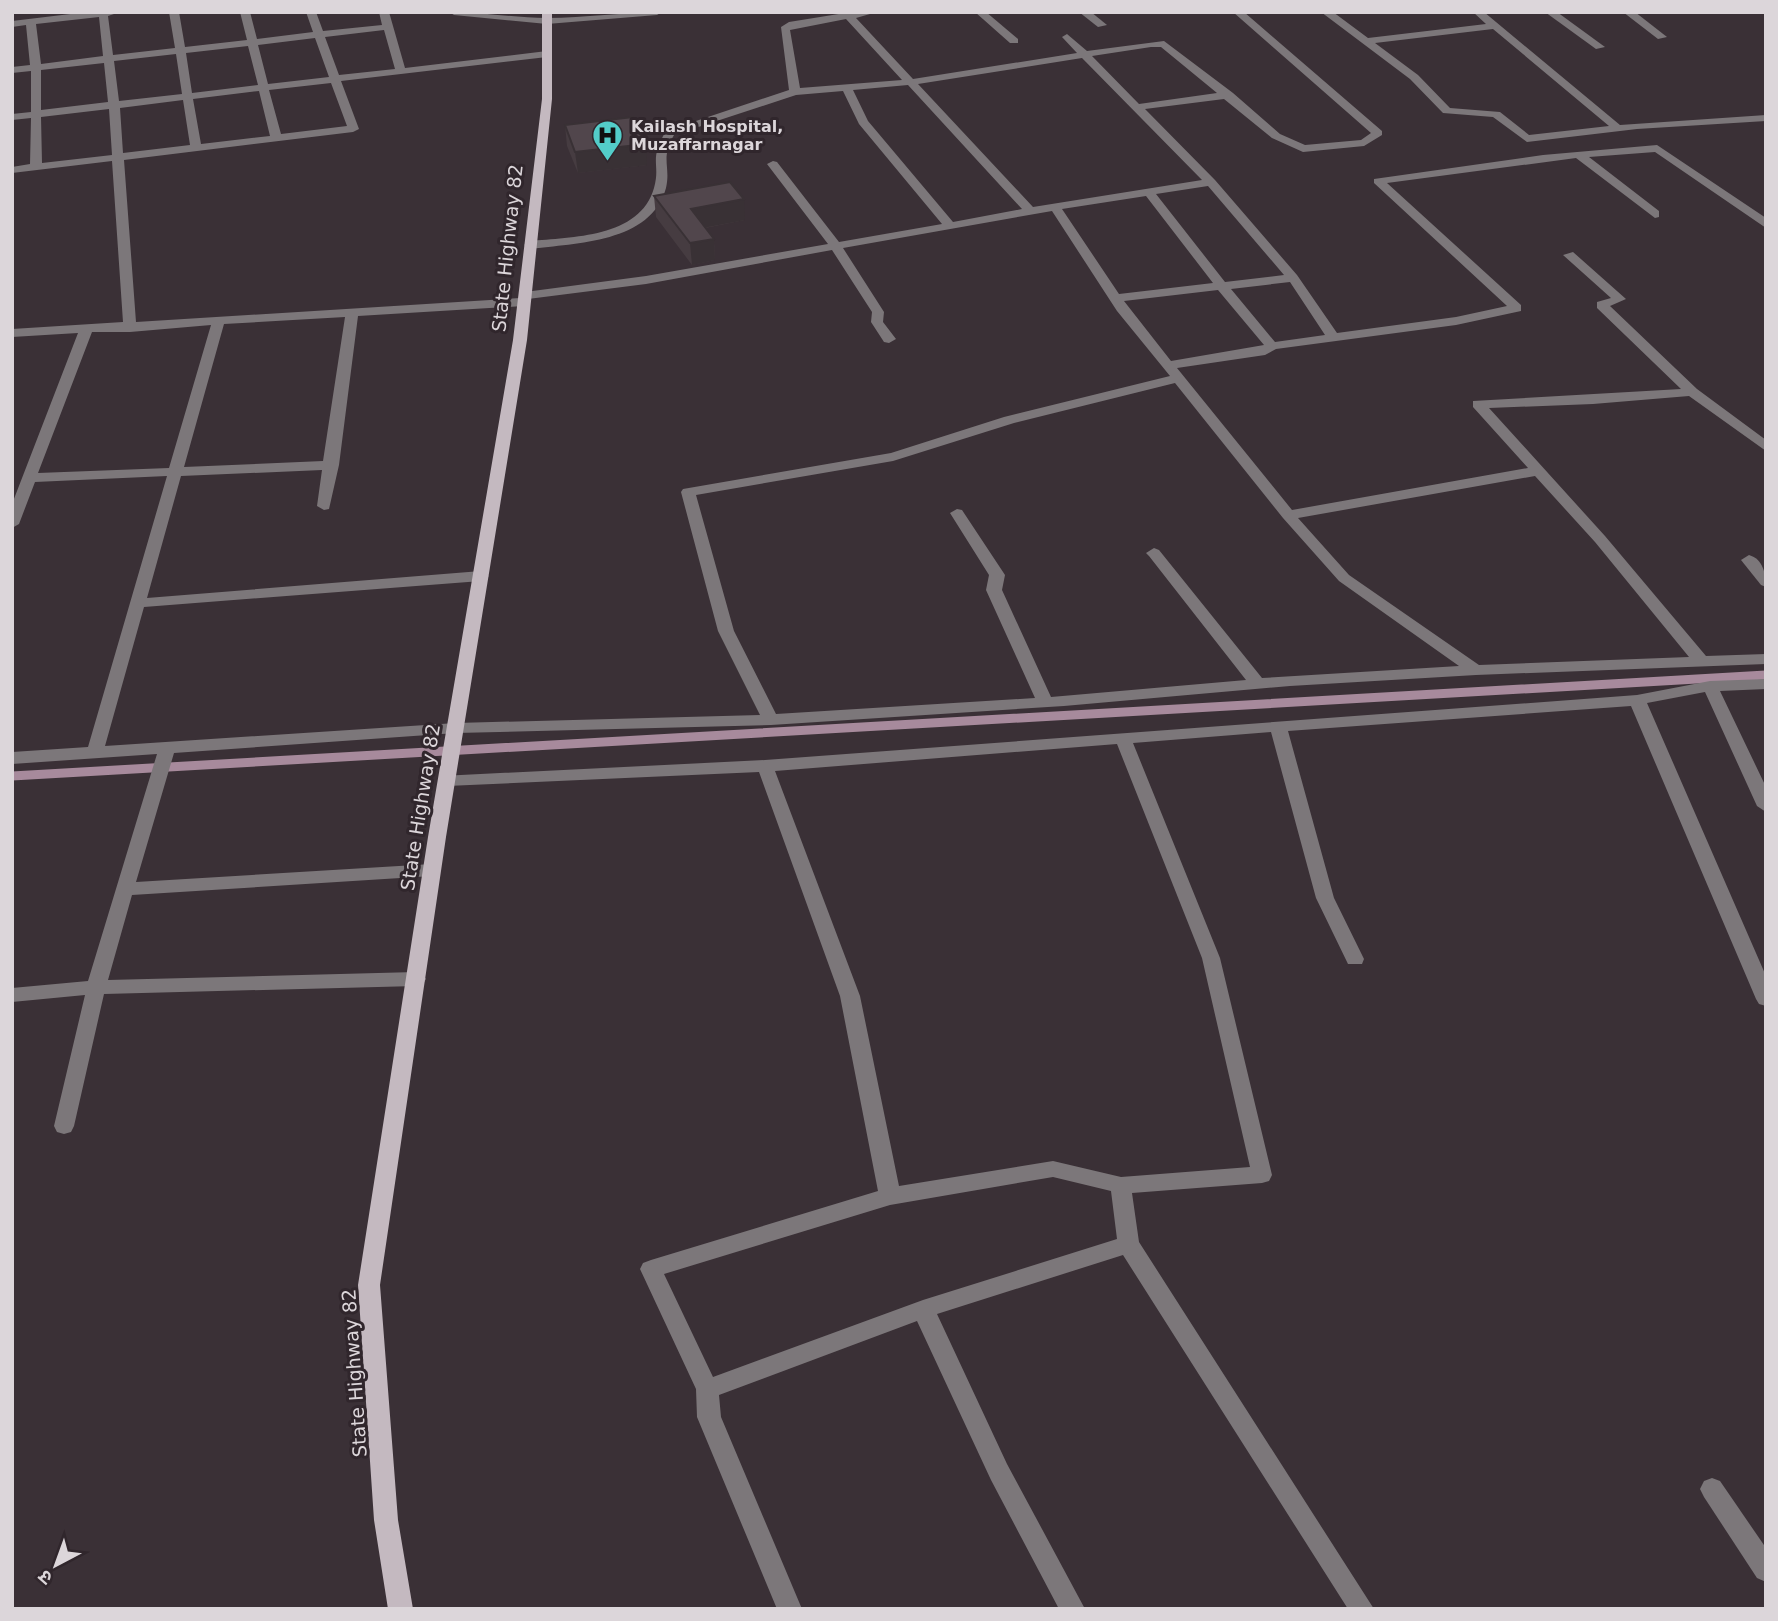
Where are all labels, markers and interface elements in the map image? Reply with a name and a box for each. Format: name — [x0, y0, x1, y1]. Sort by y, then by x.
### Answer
place label: Kailash Hospital, Muzaffarnagar — [631, 117, 783, 154]
hospital icon: Kailash Hospital, Muzaffarnagar — [591, 118, 625, 162]
street label: State Highway 82 — [487, 163, 527, 333]
street label: State Highway 82 — [396, 722, 444, 892]
street label: State Highway 82 — [337, 1288, 371, 1458]
north arrow — [21, 1530, 91, 1600]
text: उ — [33, 1565, 56, 1590]

